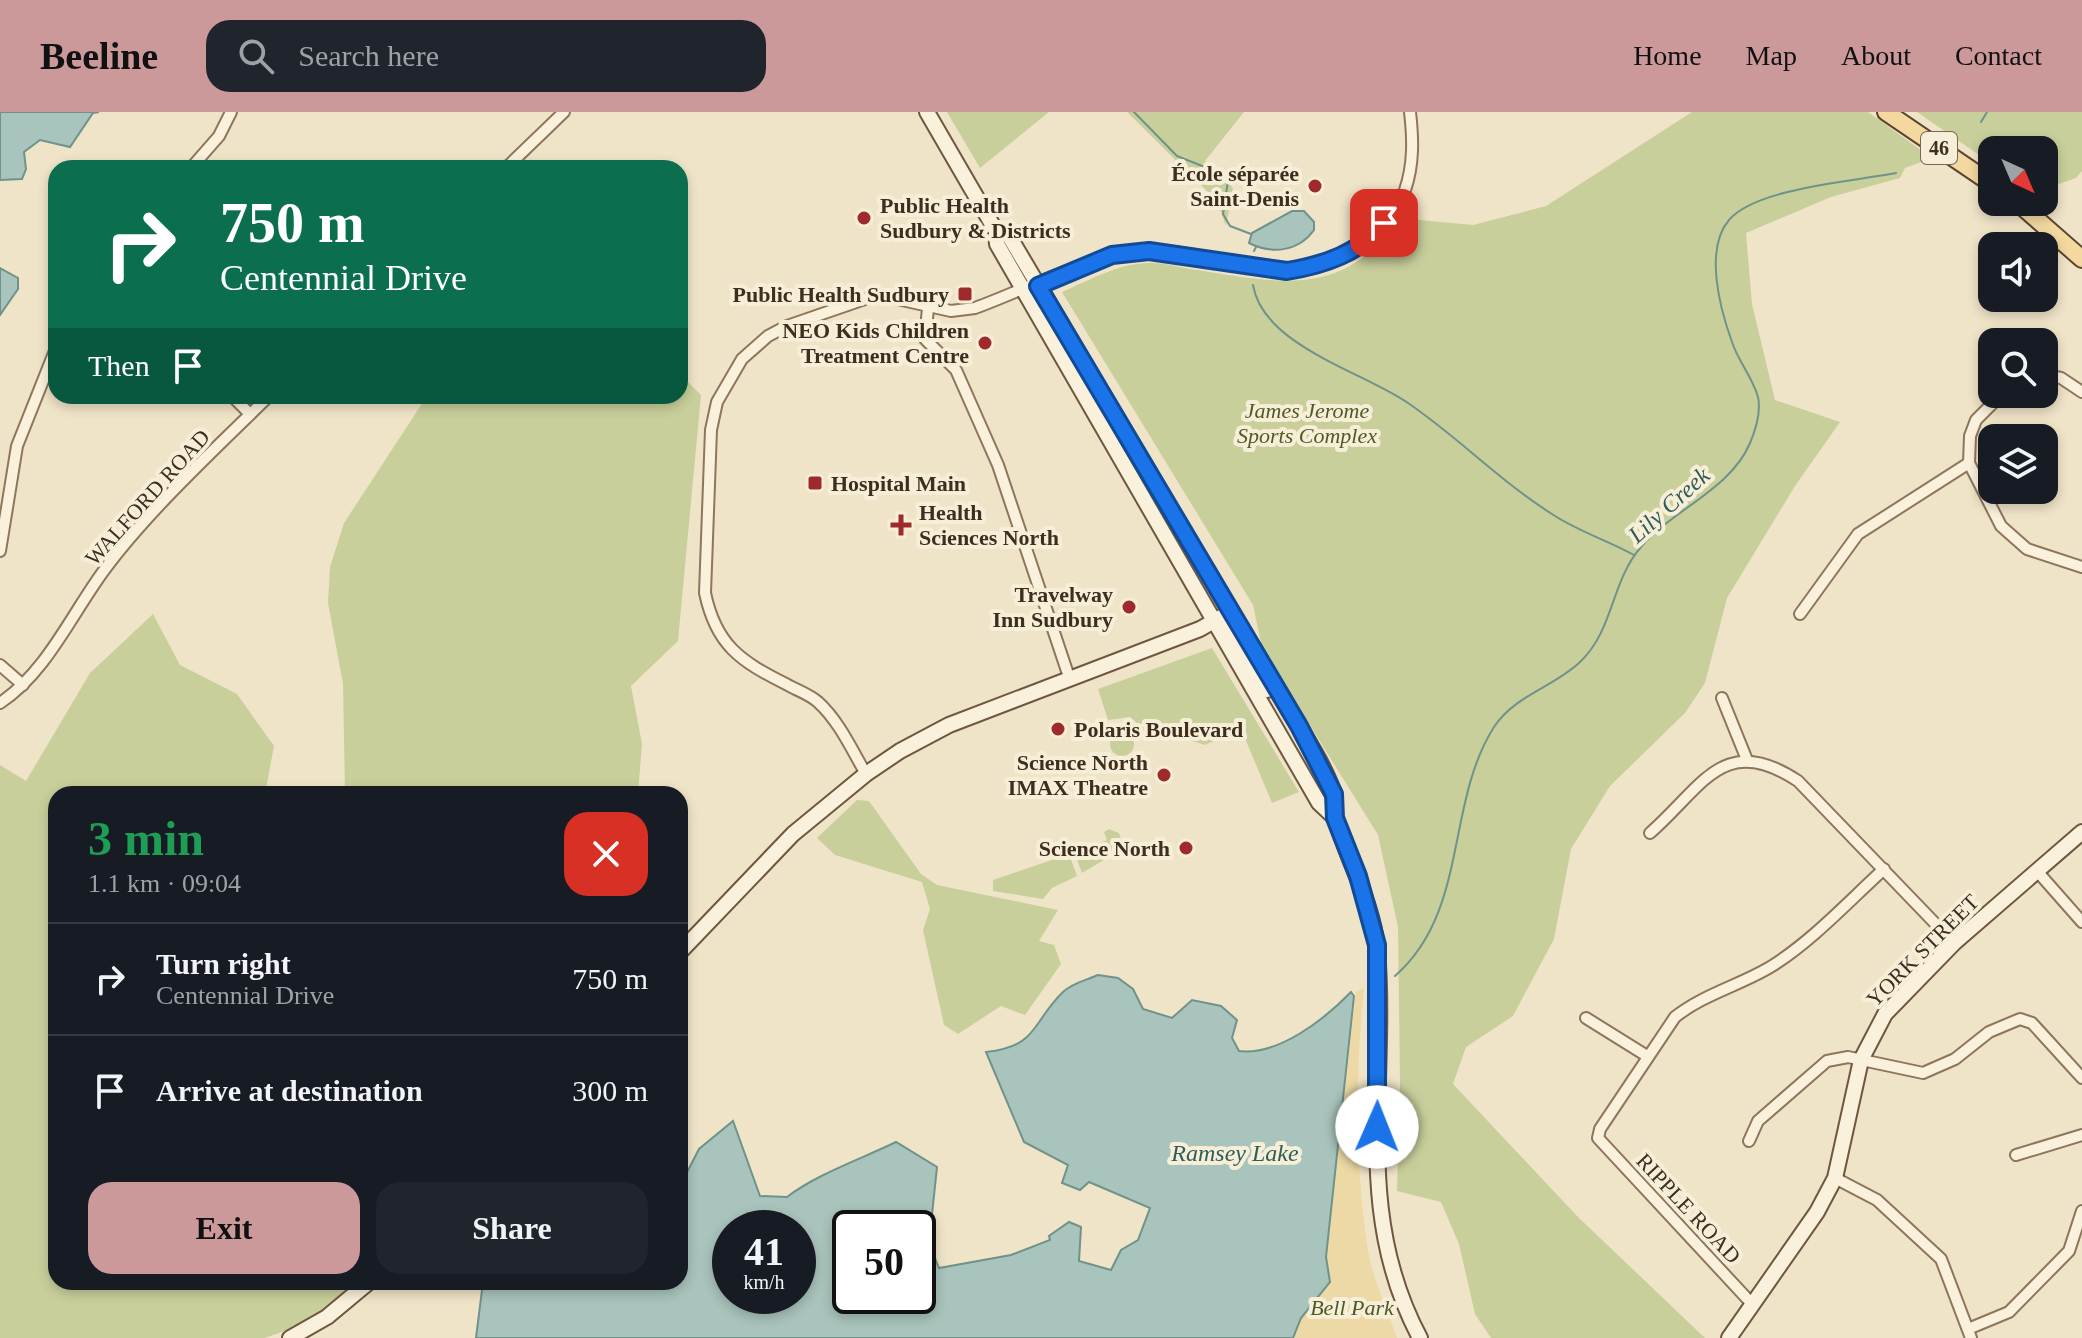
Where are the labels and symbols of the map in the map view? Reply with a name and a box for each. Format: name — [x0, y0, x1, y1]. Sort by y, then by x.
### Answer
road number: 46 — [1921, 132, 1957, 164]
north arrow — [1978, 136, 2058, 216]
place label: École séparée Saint-Denis — [1171, 161, 1299, 211]
marker: École séparée Saint-Denis — [1306, 177, 1324, 195]
pin — [1350, 189, 1418, 257]
place label: Public Health Sudbury & Districts — [880, 193, 1071, 243]
marker: Public Health Sudbury & Districts — [855, 209, 873, 227]
place label: Public Health Sudbury — [733, 282, 949, 307]
marker: Public Health Sudbury — [956, 285, 974, 303]
place label: NEO Kids Children Treatment Centre — [782, 318, 969, 368]
marker: NEO Kids Children Treatment Centre — [976, 334, 994, 352]
park label: James Jerome Sports Complex — [1237, 398, 1377, 448]
street label: WALFORD ROAD — [80, 424, 215, 570]
water label: Lily Creek — [1622, 462, 1715, 549]
place label: Hospital Main — [831, 471, 966, 496]
marker: Hospital Main — [806, 474, 824, 492]
place label: Health Sciences North — [919, 500, 1059, 550]
marker: Health Sciences North — [890, 514, 912, 536]
place label: Travelway Inn Sudbury — [993, 582, 1113, 632]
marker: Travelway Inn Sudbury — [1120, 598, 1138, 616]
place label: Polaris Boulevard — [1074, 717, 1243, 742]
marker: Polaris Boulevard — [1049, 720, 1067, 738]
place label: Science North IMAX Theatre — [1008, 750, 1148, 800]
marker: Science North IMAX Theatre — [1155, 766, 1173, 784]
place label: Science North — [1039, 836, 1170, 861]
marker: Science North — [1177, 839, 1195, 857]
street label: YORK STREET — [1861, 889, 1984, 1012]
position arrow — [1335, 1085, 1419, 1169]
water label: Ramsey Lake — [1170, 1140, 1299, 1166]
street label: RIPPLE ROAD — [1631, 1148, 1746, 1268]
speed limit sign: 50 — [832, 1210, 936, 1314]
park label: Bell Park — [1310, 1295, 1395, 1320]

